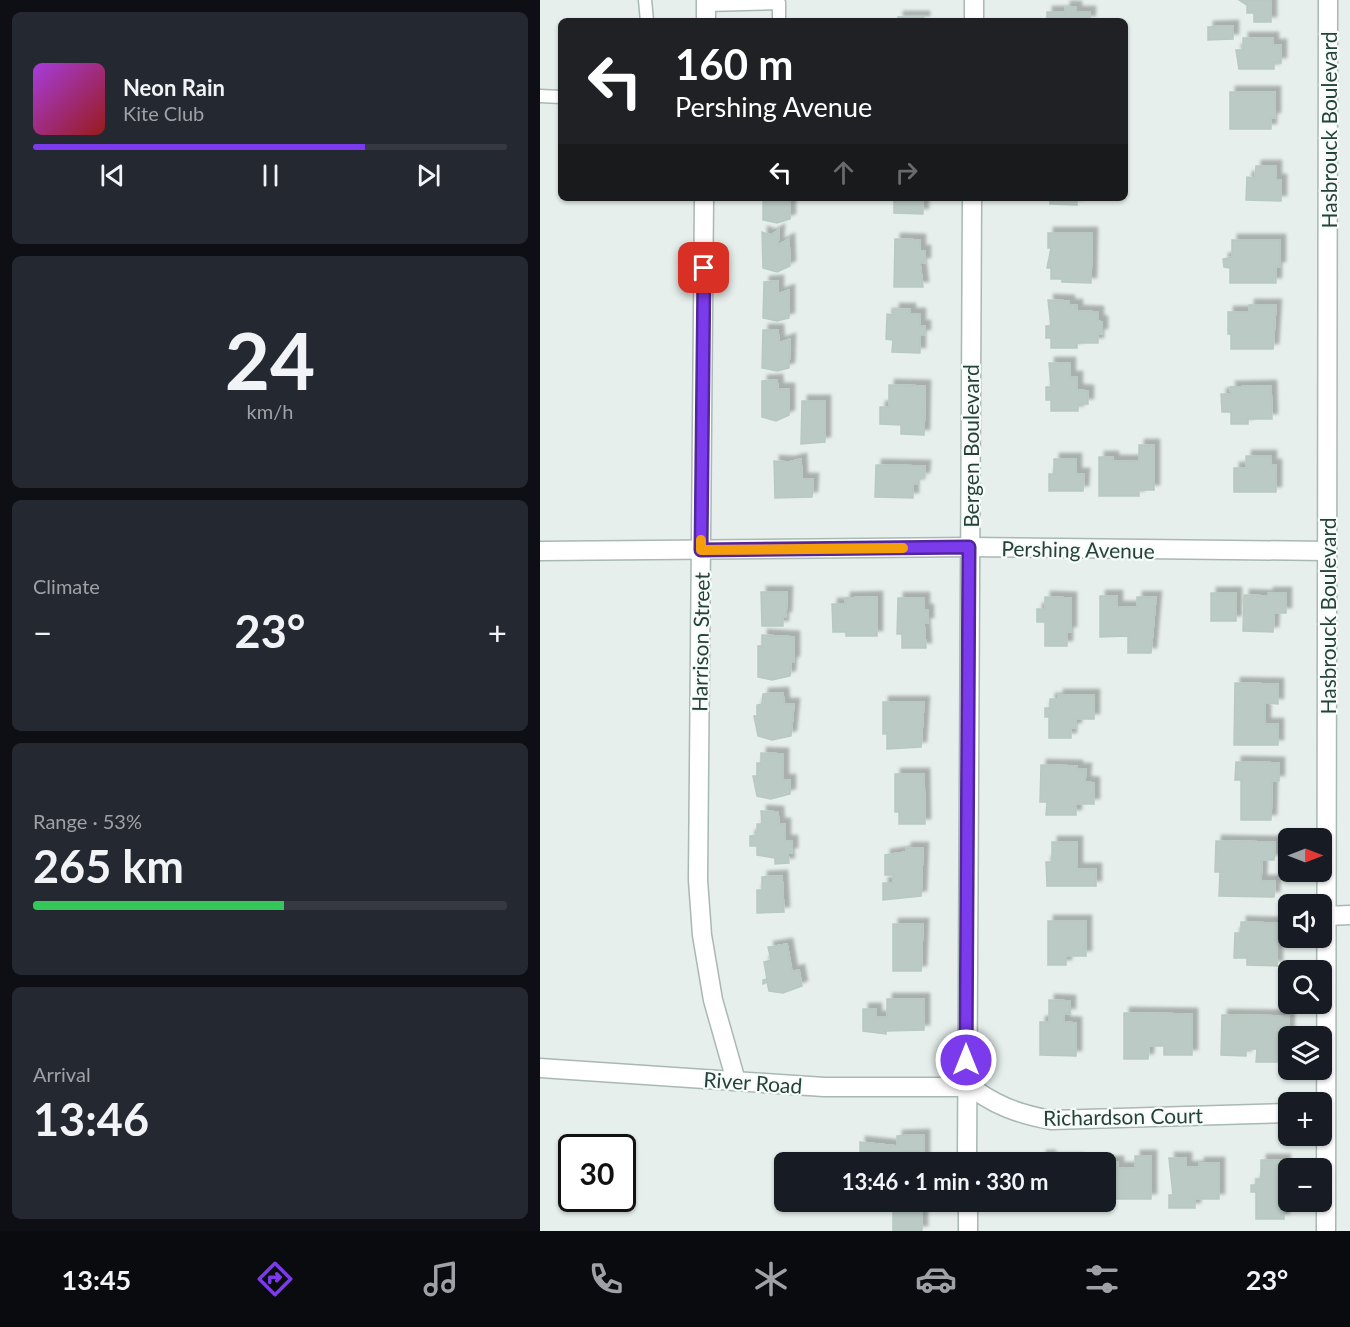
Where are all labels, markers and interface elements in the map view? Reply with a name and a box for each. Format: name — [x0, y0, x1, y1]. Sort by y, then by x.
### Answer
street label: Hasbrouck Boulevard — [1316, 32, 1341, 228]
text: 160 m — [675, 39, 793, 89]
icon: left — [576, 42, 654, 120]
text: Neon Rain — [123, 74, 225, 101]
text: Pershing Avenue — [675, 90, 872, 123]
text: Kite Club — [123, 101, 204, 125]
icon: left — [764, 156, 797, 189]
icon: ahead — [827, 156, 860, 189]
icon: right — [890, 156, 923, 189]
icon: previous — [96, 159, 129, 192]
icon: pause — [254, 159, 287, 192]
icon: next — [412, 159, 445, 192]
pin — [678, 242, 729, 293]
icon: arrive — [687, 251, 720, 284]
text: 24 — [225, 313, 315, 407]
street label: Bergen Boulevard — [958, 364, 983, 528]
text: km/h — [247, 399, 293, 423]
street label: Hasbrouck Boulevard — [1315, 518, 1340, 714]
street label: Pershing Avenue — [1001, 535, 1155, 563]
street label: Harrison Street — [686, 571, 714, 712]
text: Climate — [33, 574, 100, 598]
text: 23° — [235, 604, 305, 658]
text: − — [33, 612, 52, 652]
text: + — [488, 612, 507, 652]
text: Range · 53% — [33, 809, 142, 833]
north arrow — [1278, 828, 1332, 882]
map controls — [1278, 828, 1332, 1212]
text: 265 km — [33, 839, 184, 893]
button: sound — [1278, 894, 1332, 948]
button: search — [1278, 960, 1332, 1014]
button: layers — [1278, 1026, 1332, 1080]
position arrow — [934, 1028, 998, 1092]
text: Arrival — [33, 1062, 91, 1086]
street label: River Road — [703, 1066, 803, 1098]
text: 13:46 — [33, 1092, 149, 1146]
button: + — [1278, 1092, 1332, 1146]
street label: Richardson Court — [1043, 1102, 1204, 1130]
speed limit sign: 30 — [558, 1134, 636, 1212]
button: − — [1278, 1158, 1332, 1212]
text: 13:46 · 1 min · 330 m — [842, 1168, 1048, 1195]
icon: directions — [254, 1258, 296, 1300]
icon: music — [420, 1258, 462, 1300]
icon: phone — [585, 1258, 627, 1300]
icon: climate — [750, 1258, 792, 1300]
icon: car — [915, 1258, 957, 1300]
icon: filters — [1081, 1258, 1123, 1300]
text: 13:45 — [62, 1263, 131, 1296]
text: 23° — [1246, 1263, 1288, 1296]

